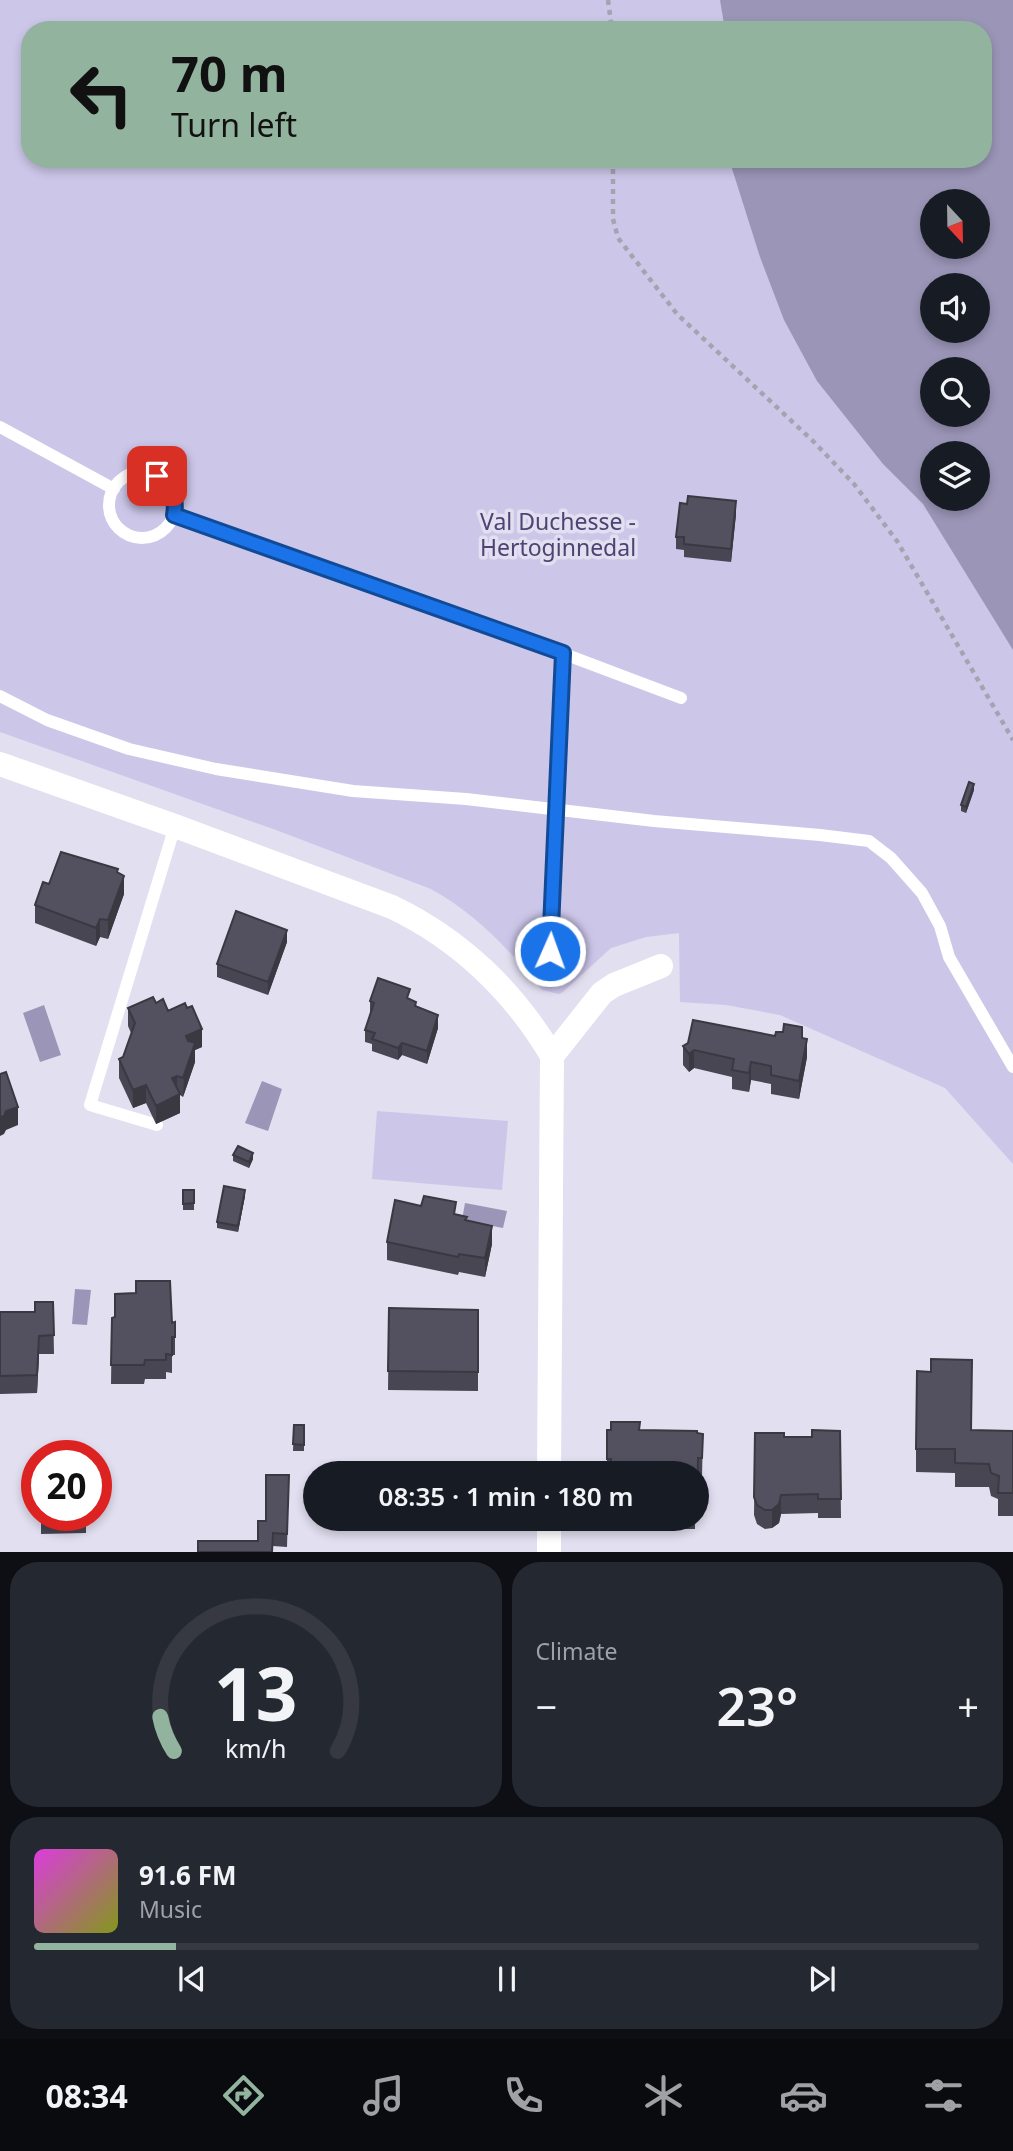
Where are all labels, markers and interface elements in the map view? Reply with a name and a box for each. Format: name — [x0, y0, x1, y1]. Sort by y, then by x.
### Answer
text: 70 m — [171, 40, 288, 106]
icon: left — [56, 49, 147, 140]
text: Turn left — [171, 103, 297, 146]
north arrow — [920, 189, 990, 259]
map controls — [920, 189, 990, 511]
button: sound — [920, 273, 990, 343]
button: search — [920, 357, 990, 427]
button: layers — [920, 441, 990, 511]
pin — [127, 446, 187, 506]
icon: arrive — [138, 457, 176, 495]
park label: Val Duchesse - Hertoginnedal — [480, 505, 636, 563]
position arrow — [513, 914, 587, 988]
speed limit sign: 20 — [21, 1440, 112, 1531]
text: 08:35 · 1 min · 180 m — [379, 1478, 633, 1514]
text: Climate — [536, 1635, 618, 1667]
text: 13 — [214, 1643, 297, 1742]
text: 23° — [716, 1670, 798, 1741]
text: − — [536, 1680, 557, 1732]
text: + — [957, 1680, 979, 1732]
text: km/h — [225, 1730, 287, 1764]
text: 91.6 FM — [139, 1857, 236, 1893]
text: Music — [139, 1893, 202, 1925]
icon: previous — [173, 1960, 211, 1998]
icon: pause — [488, 1960, 526, 1998]
icon: next — [803, 1960, 841, 1998]
icon: directions — [219, 2071, 268, 2120]
icon: music — [359, 2071, 408, 2120]
icon: phone — [499, 2071, 548, 2120]
icon: climate — [639, 2071, 688, 2120]
icon: car — [779, 2071, 828, 2120]
icon: filters — [919, 2071, 968, 2120]
text: 08:34 — [45, 2074, 128, 2117]

